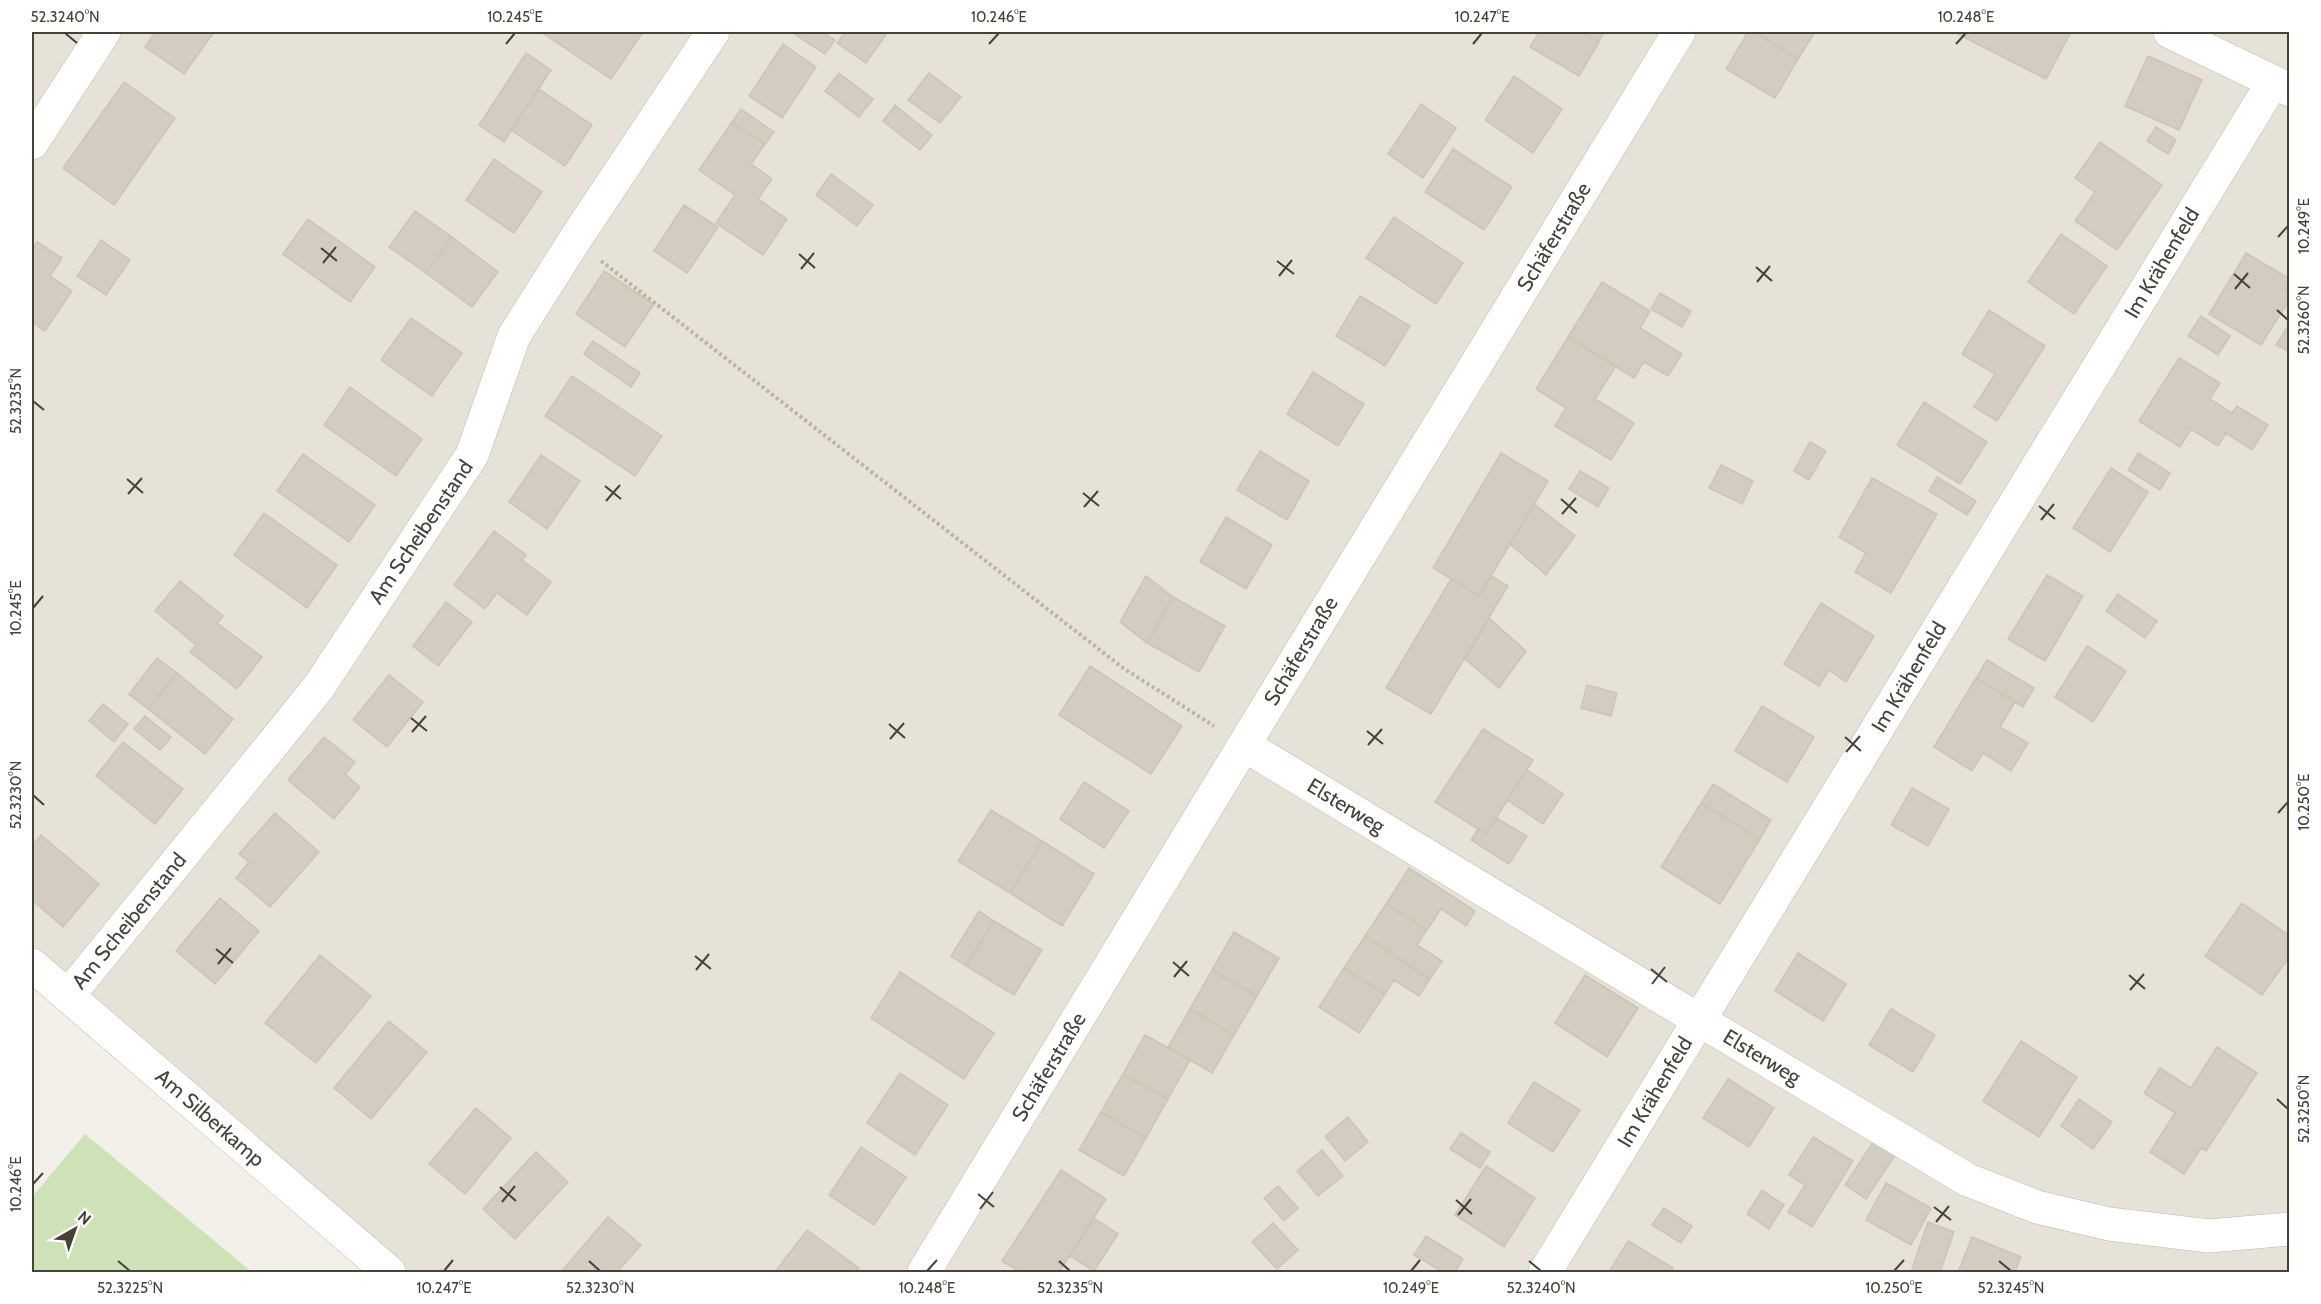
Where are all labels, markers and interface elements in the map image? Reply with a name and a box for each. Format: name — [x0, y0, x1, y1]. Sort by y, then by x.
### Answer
text: 52.3240°N — [30, 8, 100, 26]
text: 10.245°E — [487, 8, 543, 26]
text: 10.246°E — [971, 8, 1027, 26]
text: 10.247°E — [1455, 8, 1509, 26]
text: 10.248°E — [1938, 8, 1994, 26]
street label: Schäferstraße — [1511, 178, 1596, 296]
text: 10.249°E — [2295, 198, 2313, 254]
street label: Im Krähenfeld — [2119, 203, 2204, 323]
text: 52.3260°N — [2295, 286, 2313, 355]
text: 52.3235°N — [7, 368, 25, 434]
street label: Am Scheibenstand — [363, 455, 478, 608]
text: 10.245°E — [7, 580, 25, 636]
street label: Schäferstraße — [1258, 592, 1343, 710]
street label: Im Krähenfeld — [1866, 617, 1951, 737]
text: 52.3230°N — [7, 761, 25, 829]
street label: Elsterweg — [1303, 773, 1390, 839]
text: 10.250°E — [2295, 773, 2313, 831]
street label: Am Scheibenstand — [66, 848, 191, 994]
street label: Schäferstraße — [1006, 1008, 1091, 1126]
street label: Elsterweg — [1719, 1024, 1806, 1090]
street label: Im Krähenfeld — [1612, 1032, 1697, 1152]
street label: Am Silberkamp — [151, 1064, 270, 1172]
text: 52.3250°N — [2295, 1075, 2313, 1143]
text: 10.246°E — [7, 1156, 25, 1212]
north arrow — [45, 1199, 105, 1259]
text: N — [74, 1207, 95, 1229]
text: 52.3225°N — [97, 1279, 163, 1297]
text: 10.247°E — [417, 1279, 471, 1297]
text: 52.3230°N — [566, 1279, 634, 1297]
text: 10.248°E — [899, 1279, 955, 1297]
text: 52.3235°N — [1037, 1279, 1103, 1297]
text: 10.249°E — [1383, 1279, 1439, 1297]
text: 52.3240°N — [1506, 1279, 1576, 1297]
text: 10.250°E — [1865, 1279, 1923, 1297]
text: 52.3245°N — [1978, 1279, 2044, 1297]

